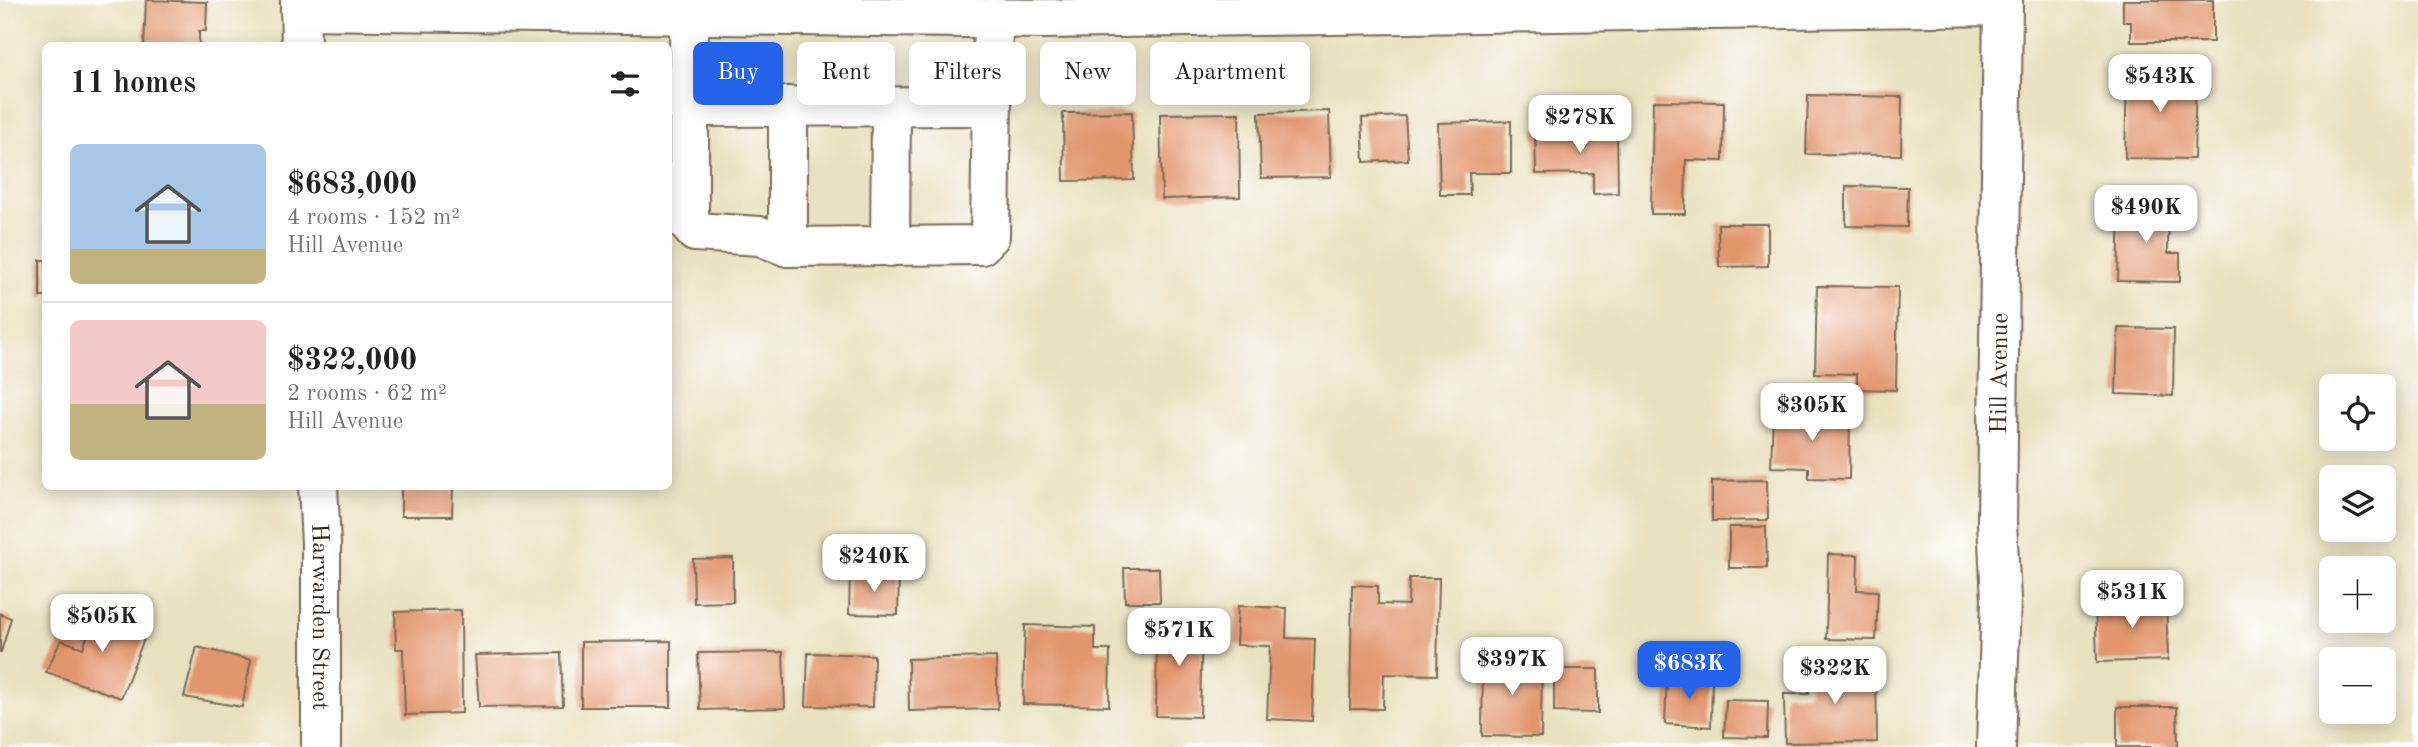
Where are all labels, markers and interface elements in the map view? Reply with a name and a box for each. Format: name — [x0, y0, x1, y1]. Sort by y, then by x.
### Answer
chip: Buy — [693, 42, 783, 105]
chip: Rent — [797, 42, 895, 105]
chip: Filters — [909, 42, 1026, 105]
chip: New — [1040, 42, 1136, 105]
chip: Apartment — [1150, 42, 1310, 105]
pin: $543K — [2111, 54, 2209, 114]
icon: filters — [606, 65, 644, 103]
text: $543K — [2124, 65, 2196, 88]
text: 11 homes — [70, 69, 196, 99]
pin: $278K — [1531, 96, 1629, 155]
text: $278K — [1544, 106, 1616, 129]
text: $683,000 — [287, 170, 417, 200]
icon: home — [126, 172, 210, 256]
pin: $490K — [2097, 186, 2195, 245]
text: $490K — [2110, 196, 2182, 219]
text: 4 rooms · 152 m² — [287, 206, 460, 229]
text: Hill Avenue — [287, 234, 403, 257]
street label: Hill Avenue — [1988, 312, 2013, 434]
text: $322,000 — [287, 346, 417, 376]
icon: home — [126, 348, 210, 432]
map controls — [2319, 374, 2396, 724]
button: locate — [2319, 374, 2396, 451]
text: 2 rooms · 62 m² — [287, 382, 447, 405]
pin: $305K — [1763, 384, 1861, 443]
text: $305K — [1776, 394, 1848, 417]
text: Hill Avenue — [287, 410, 403, 433]
button: layers — [2319, 465, 2396, 542]
street label: Harwarden Street — [306, 523, 331, 710]
pin: $240K — [825, 534, 923, 594]
text: $240K — [838, 545, 910, 568]
button: + — [2319, 556, 2396, 633]
pin: $531K — [2083, 570, 2181, 630]
text: $531K — [2096, 581, 2168, 604]
pin: $505K — [53, 594, 151, 654]
text: $505K — [66, 605, 138, 628]
pin: $571K — [1130, 608, 1228, 668]
text: $571K — [1143, 619, 1215, 642]
pin: $397K — [1463, 638, 1561, 697]
pin: $683K — [1640, 642, 1738, 701]
pin: $322K — [1786, 646, 1884, 706]
button: − — [2319, 647, 2396, 724]
text: $397K — [1476, 648, 1548, 671]
text: $683K — [1653, 652, 1725, 675]
text: $322K — [1799, 657, 1871, 680]

